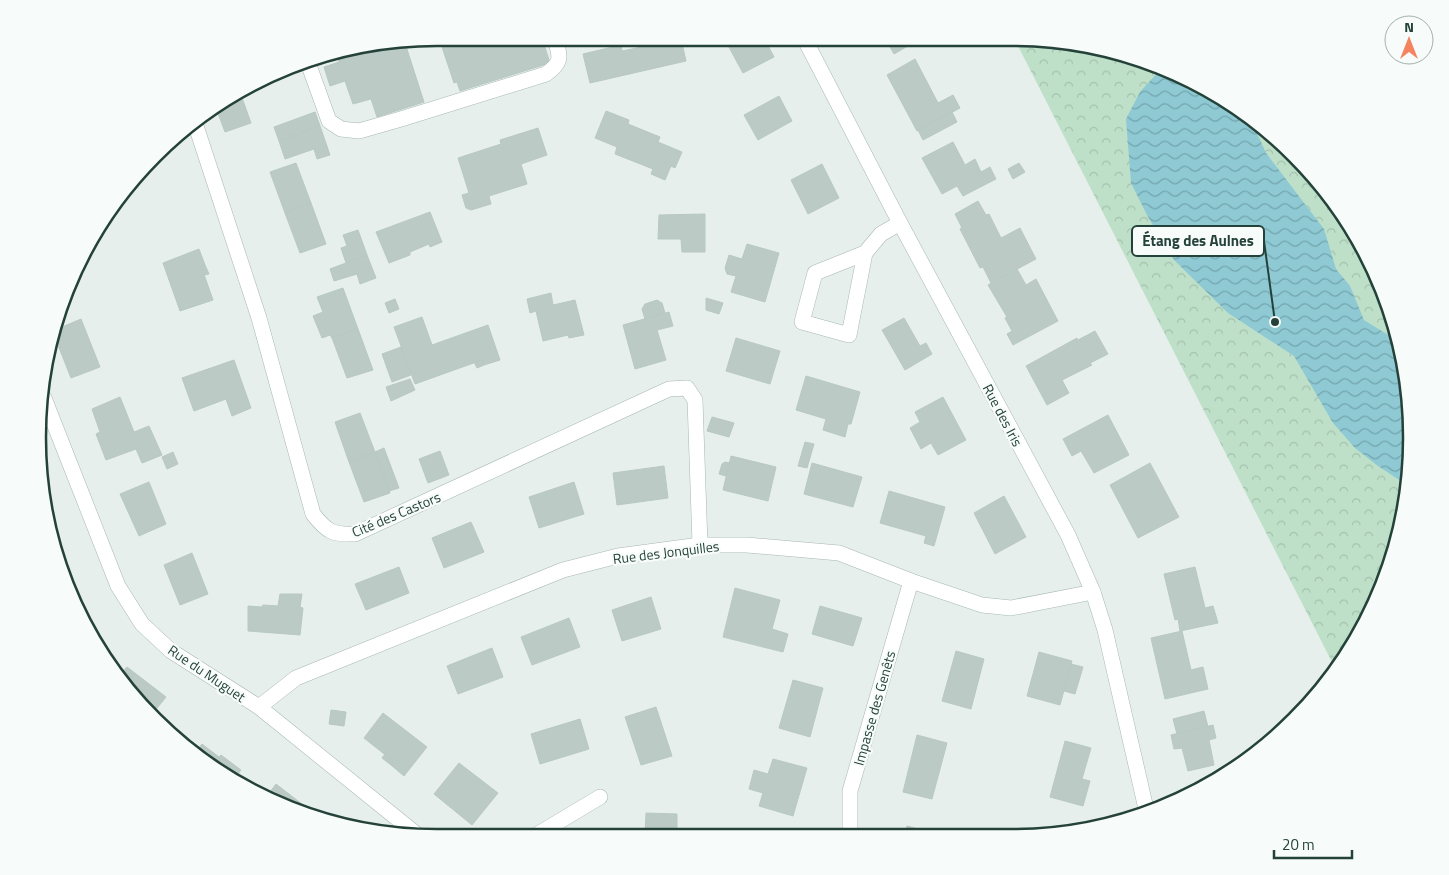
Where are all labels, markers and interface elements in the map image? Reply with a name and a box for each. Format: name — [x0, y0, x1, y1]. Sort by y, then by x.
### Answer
north arrow — [1384, 15, 1434, 65]
text: N — [1404, 16, 1414, 37]
callout: Étang des Aulnes — [1132, 226, 1264, 256]
text: Étang des Aulnes — [1142, 229, 1254, 252]
street label: Rue des Iris — [978, 380, 1028, 450]
street label: Cité des Castors — [348, 486, 444, 542]
street label: Rue des Jonquilles — [612, 535, 720, 569]
street label: Rue du Muguet — [164, 639, 250, 707]
street label: Impasse des Genêts — [848, 648, 900, 768]
scale bar — [1274, 828, 1352, 860]
text: 20 m — [1282, 833, 1315, 856]

